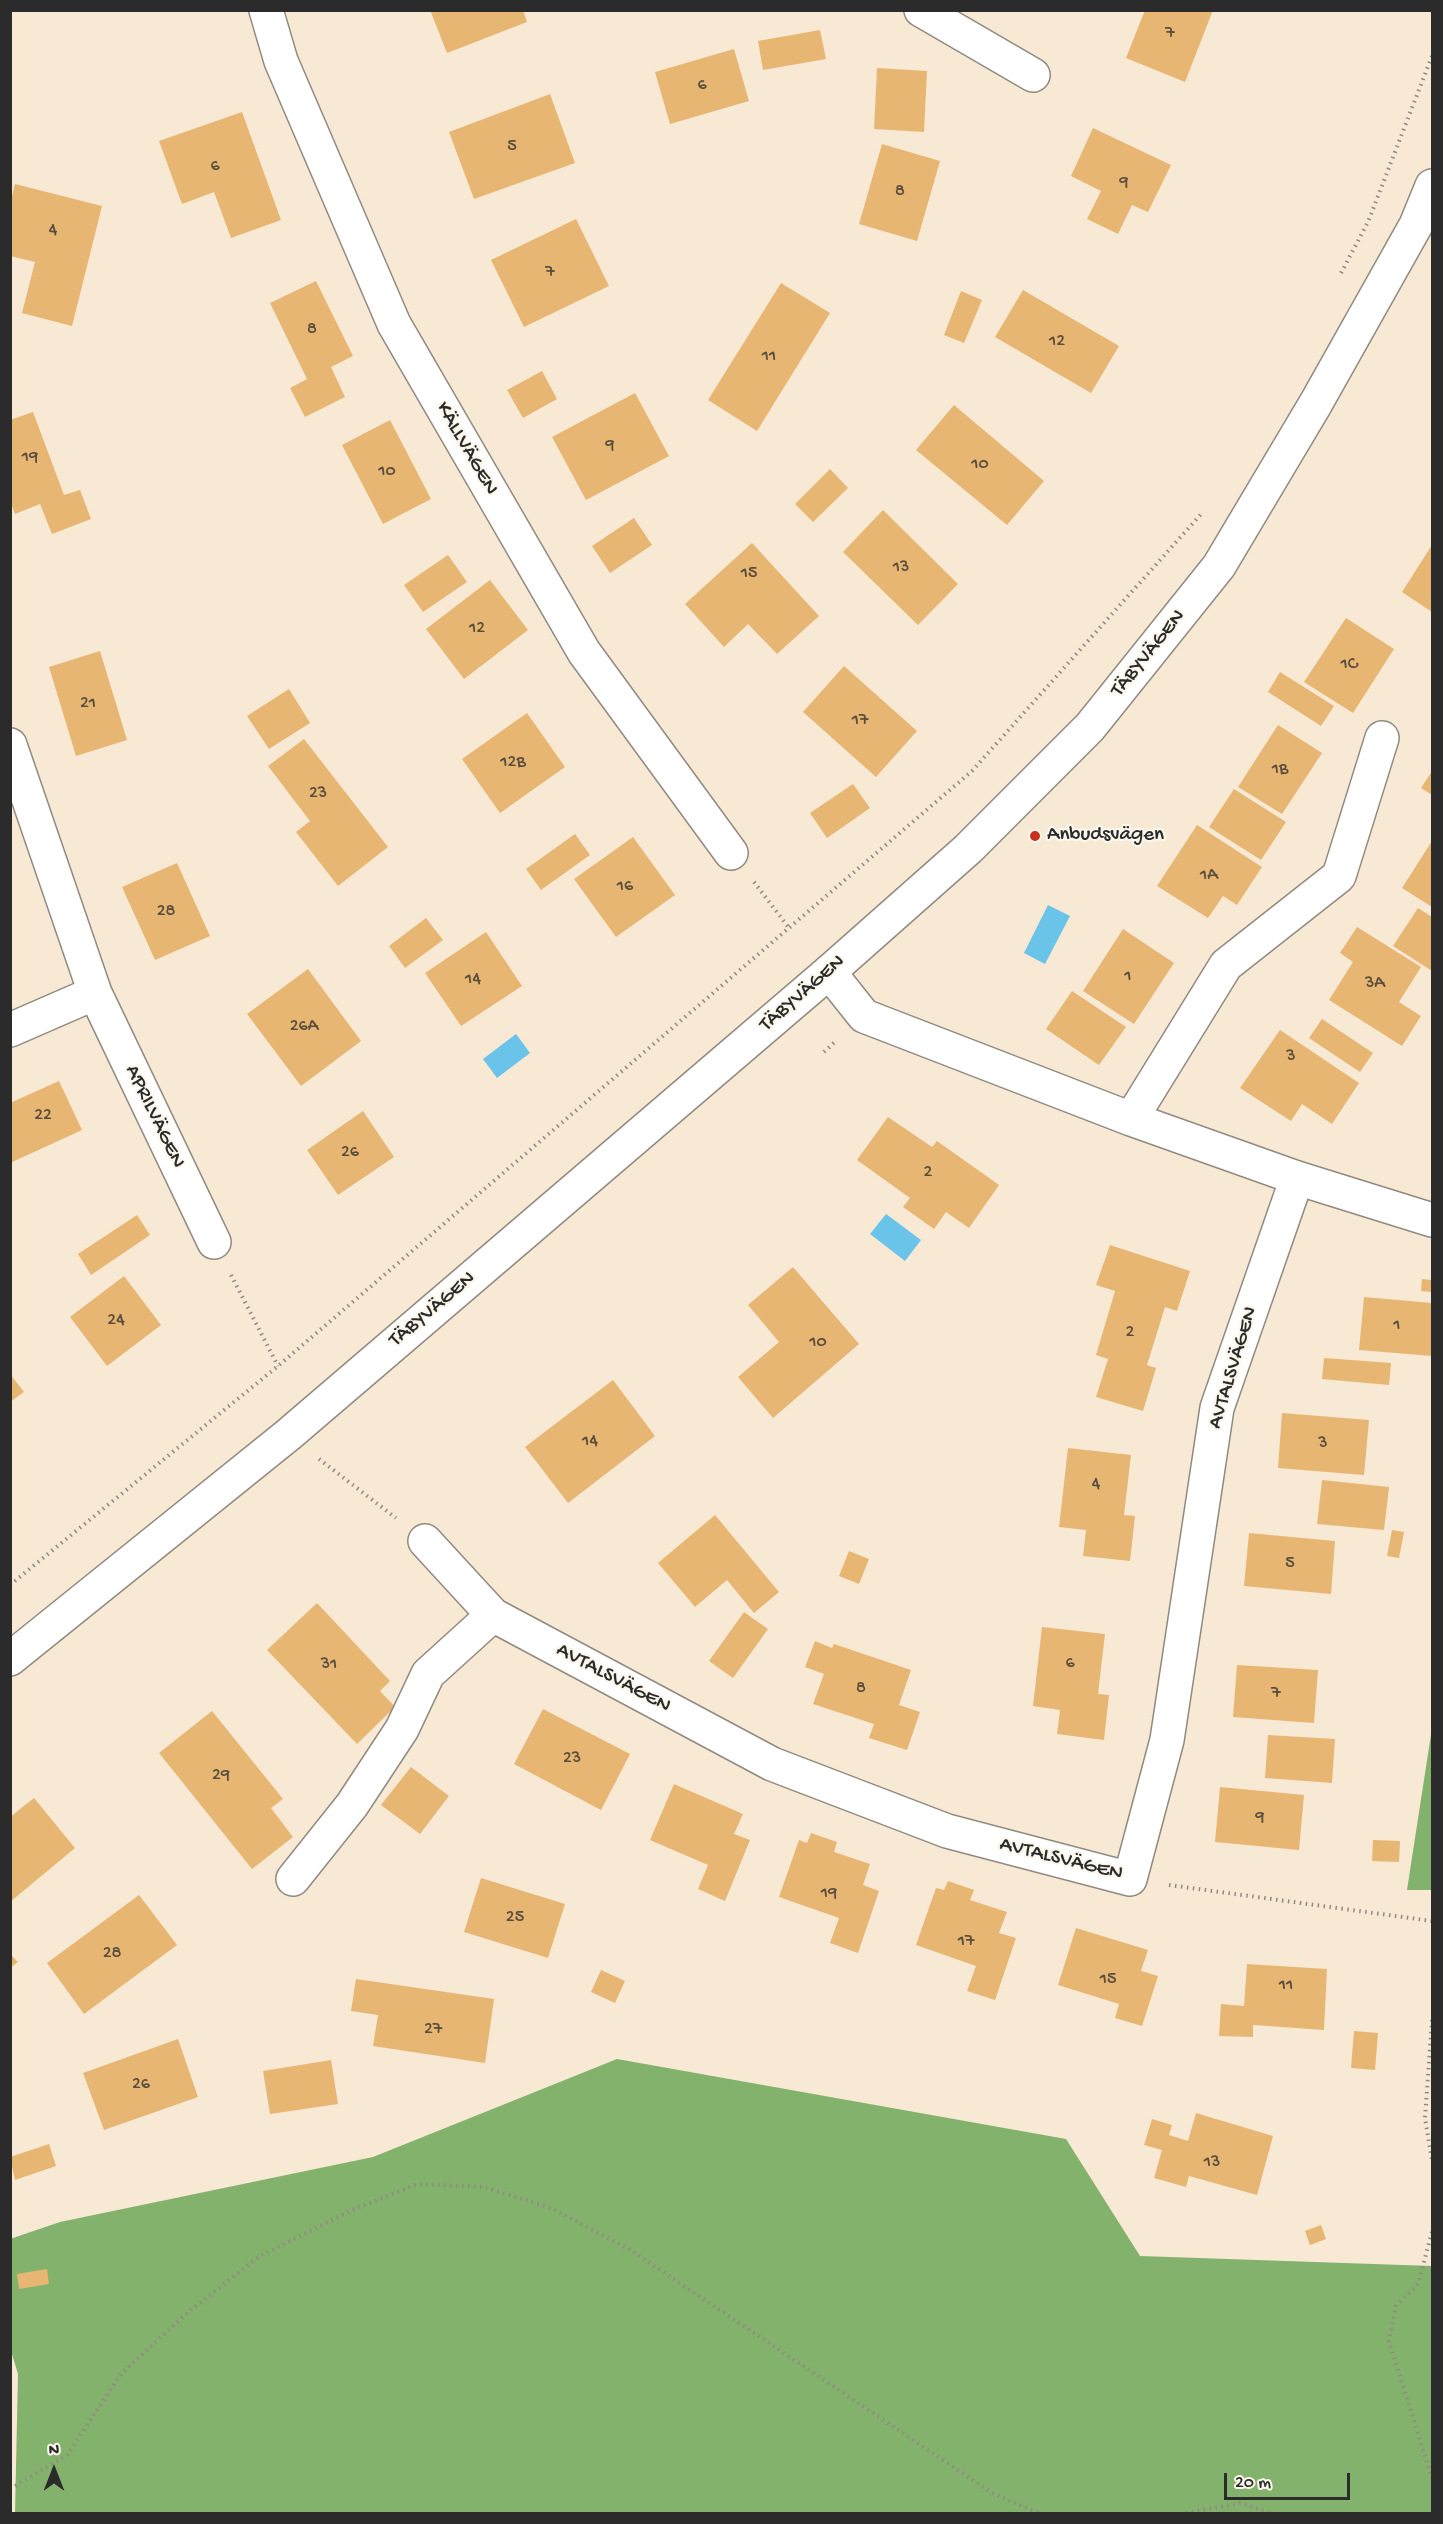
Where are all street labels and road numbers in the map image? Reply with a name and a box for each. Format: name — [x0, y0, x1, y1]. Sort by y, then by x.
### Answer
street label: KÄLLVÄGEN — [429, 398, 503, 500]
street label: TÄBYVÄGEN — [1106, 605, 1192, 703]
street label: TÄBYVÄGEN — [755, 950, 851, 1038]
street label: APRILVÄGEN — [118, 1061, 190, 1173]
street label: TÄBYVÄGEN — [385, 1267, 481, 1353]
street label: AVTALSVÄGEN — [1204, 1304, 1264, 1432]
street label: AVTALSVÄGEN — [551, 1638, 675, 1720]
street label: AVTALSVÄGEN — [997, 1833, 1125, 1887]

